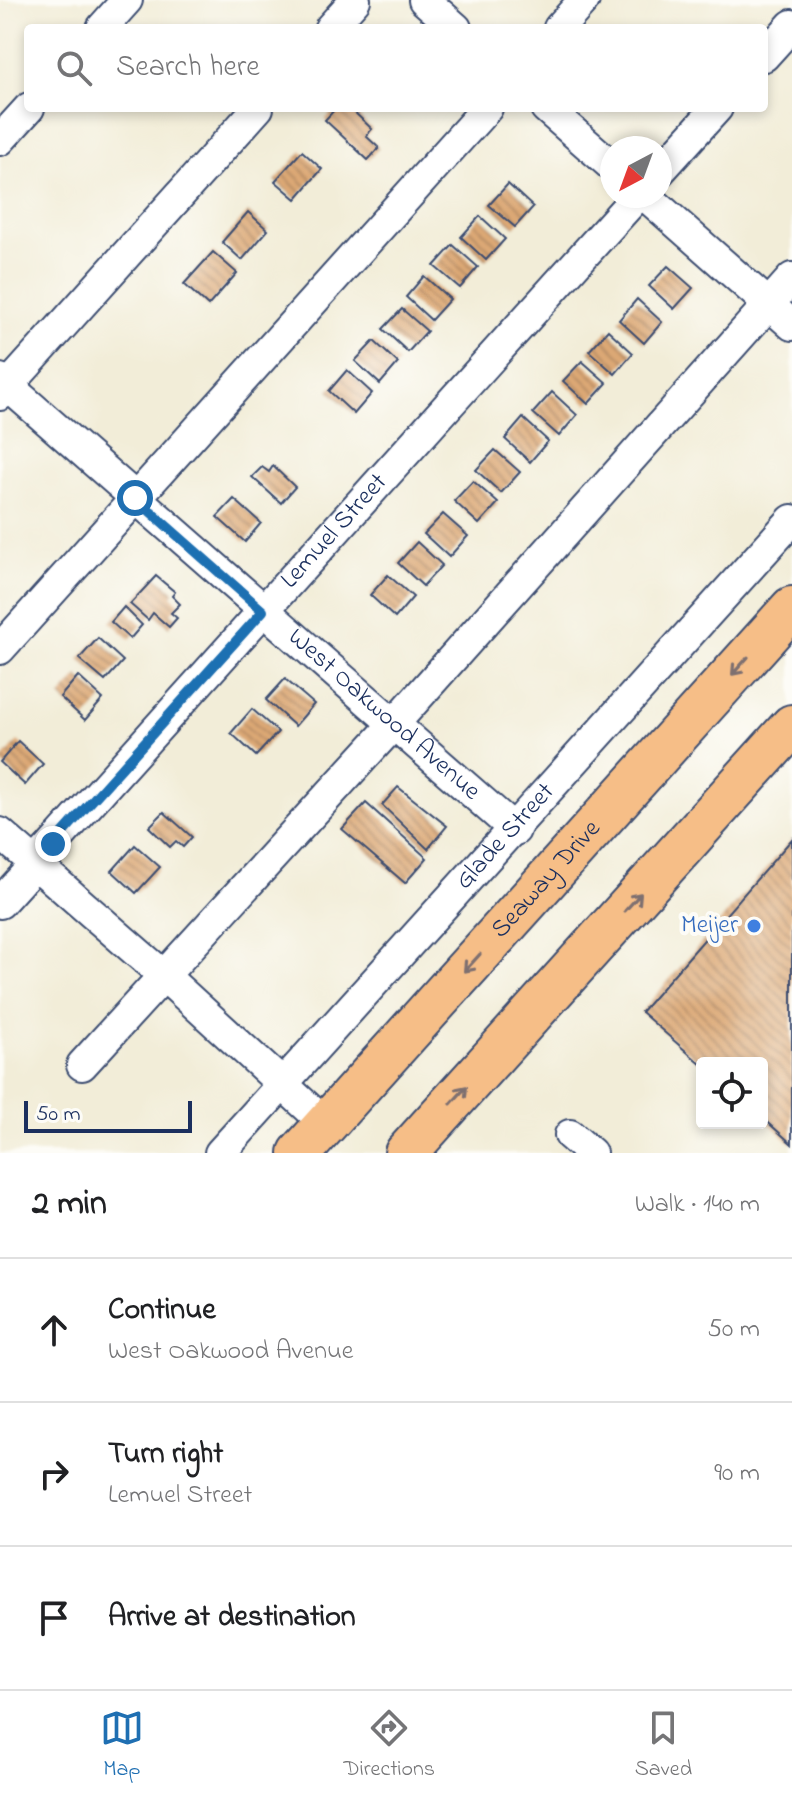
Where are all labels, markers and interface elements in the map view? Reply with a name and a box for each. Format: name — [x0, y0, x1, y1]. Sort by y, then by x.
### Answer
search box — [24, 24, 768, 112]
icon: search — [52, 46, 96, 90]
text: Search here — [116, 46, 260, 90]
north arrow — [600, 136, 672, 208]
street label: Lemuel Street — [272, 465, 397, 598]
route start — [117, 480, 153, 516]
street label: West Oakwood Avenue — [279, 620, 489, 810]
one-way arrow — [731, 655, 749, 675]
street label: Glade Street — [447, 775, 564, 899]
street label: Seaway Drive — [483, 812, 611, 948]
route end — [35, 826, 71, 862]
one-way arrow — [624, 893, 642, 913]
place label: Meijer — [681, 907, 739, 945]
marker: Meijer — [745, 917, 763, 935]
one-way arrow — [463, 952, 482, 973]
map controls — [696, 1057, 768, 1129]
button: locate — [696, 1057, 768, 1129]
one-way arrow — [449, 1086, 467, 1106]
scale bar — [24, 1097, 192, 1133]
text: 50 m — [36, 1099, 81, 1131]
text: 2 min — [32, 1180, 107, 1230]
text: Walk · 140 m — [635, 1186, 760, 1224]
text: Continue — [108, 1289, 216, 1333]
icon: ahead — [32, 1308, 76, 1352]
text: 50 m — [707, 1311, 760, 1349]
text: West Oakwood Avenue — [108, 1333, 353, 1371]
text: Turn right — [108, 1433, 223, 1477]
icon: right — [32, 1452, 76, 1496]
text: 90 m — [714, 1455, 760, 1493]
text: Lemuel Street — [108, 1477, 252, 1515]
icon: arrive — [32, 1596, 76, 1640]
text: Arrive at destination — [108, 1596, 356, 1640]
tab: Map — [100, 1706, 144, 1786]
tab: Directions — [344, 1706, 435, 1786]
tab: Saved — [635, 1706, 692, 1786]

